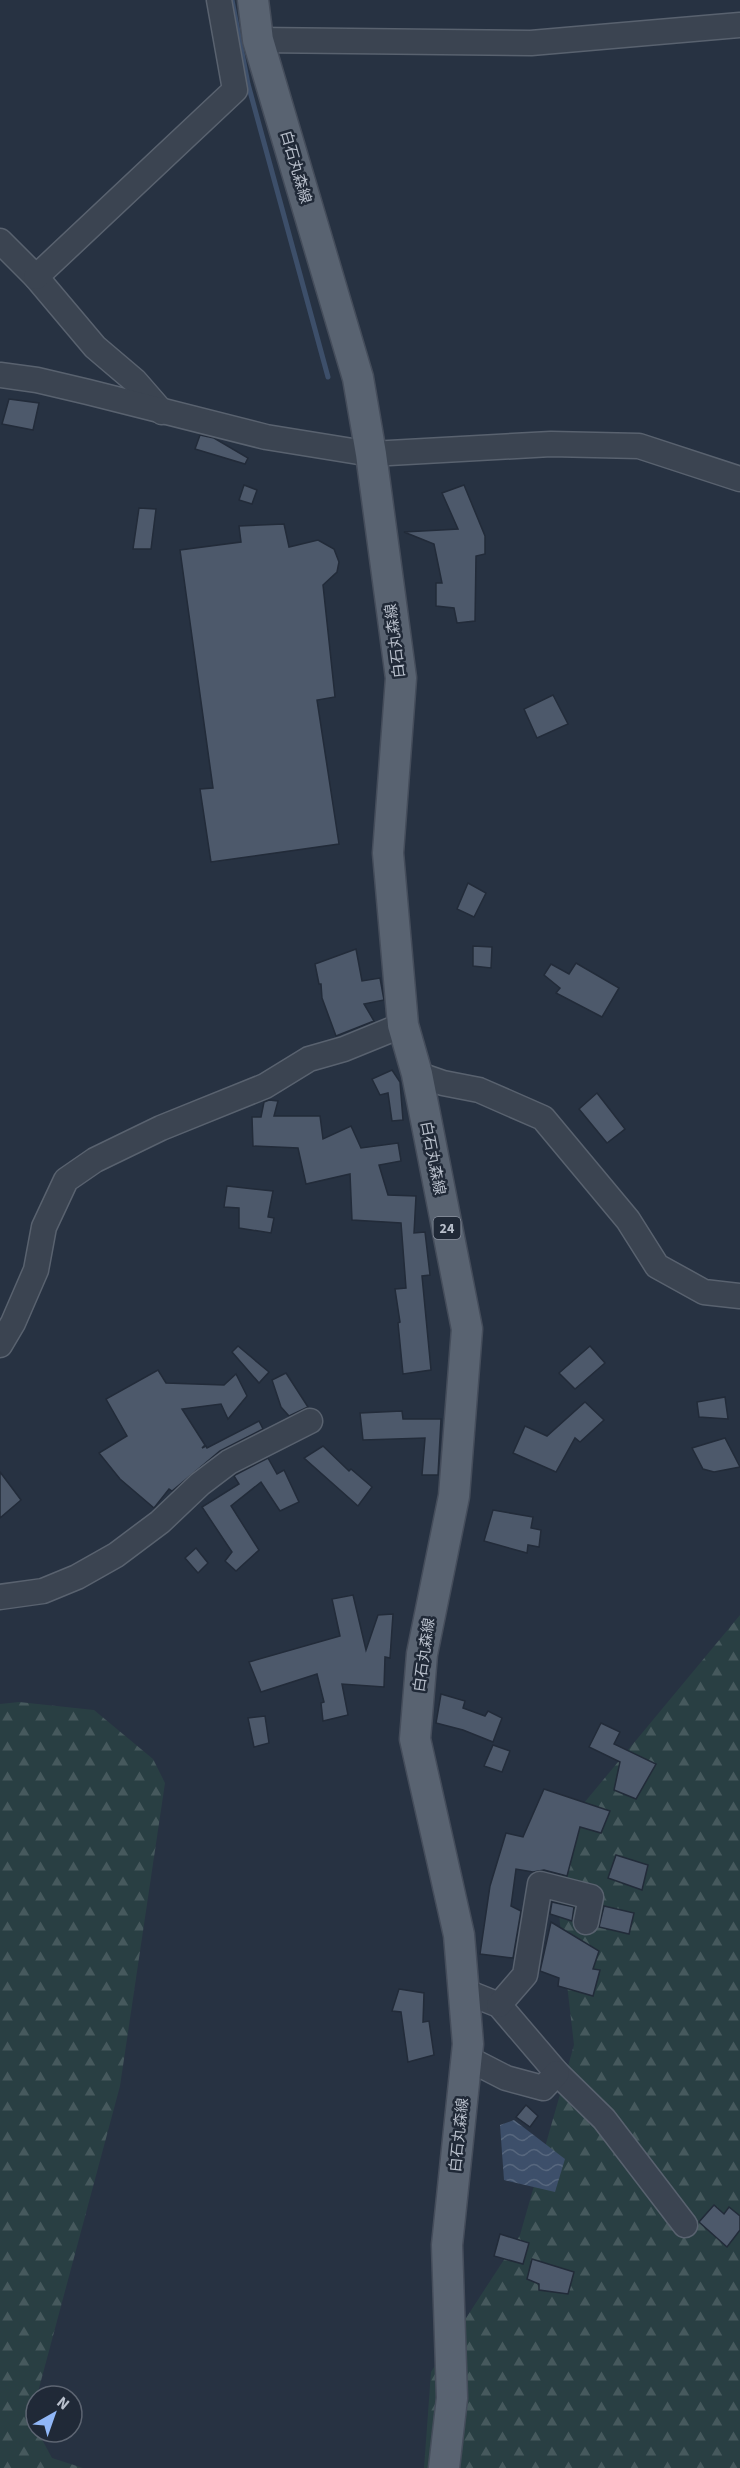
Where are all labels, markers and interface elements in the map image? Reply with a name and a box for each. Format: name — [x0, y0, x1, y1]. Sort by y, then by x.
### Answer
street label: 白石丸森線 — [275, 128, 316, 206]
street label: 白石丸森線 — [381, 602, 410, 679]
street label: 白石丸森線 — [415, 1119, 450, 1197]
road number: 24 — [434, 1217, 460, 1239]
street label: 白石丸森線 — [409, 1616, 440, 1694]
street label: 白石丸森線 — [445, 2097, 474, 2173]
north arrow — [24, 2384, 84, 2444]
text: N — [52, 2391, 74, 2415]

